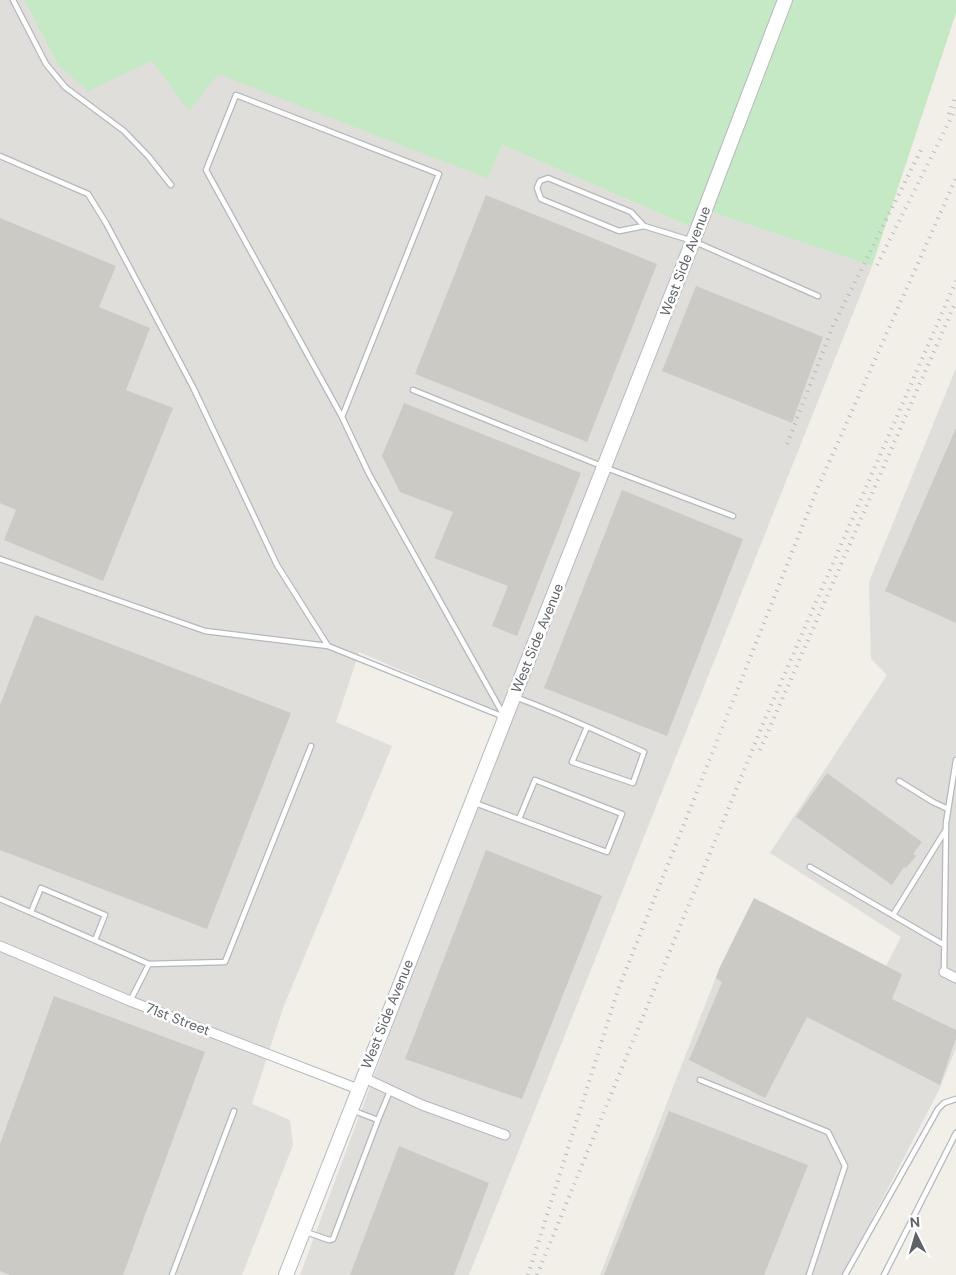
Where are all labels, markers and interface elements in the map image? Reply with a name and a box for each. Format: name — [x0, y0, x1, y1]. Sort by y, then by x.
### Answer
street label: West Side Avenue — [656, 203, 714, 318]
street label: West Side Avenue — [507, 581, 567, 695]
street label: West Side Avenue — [357, 957, 417, 1071]
street label: 71st Street — [143, 999, 213, 1039]
north arrow — [891, 1210, 941, 1260]
text: N — [909, 1213, 921, 1231]

